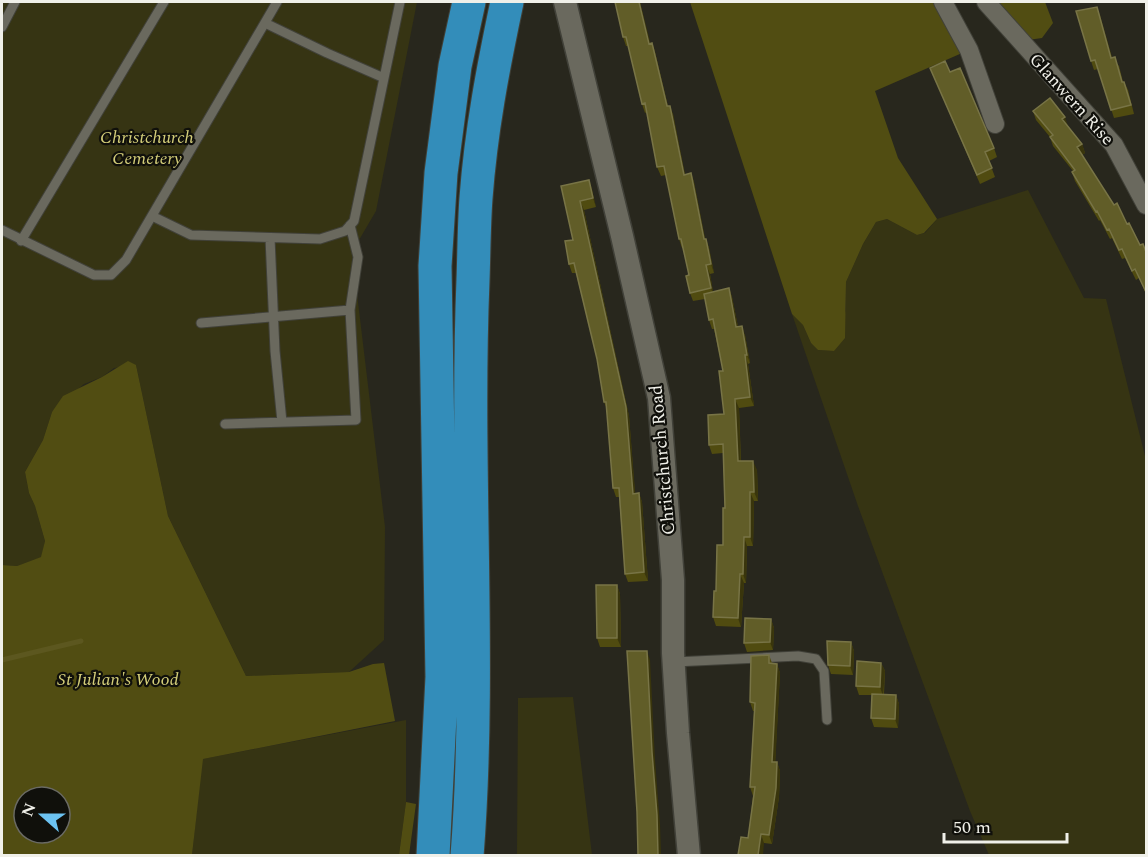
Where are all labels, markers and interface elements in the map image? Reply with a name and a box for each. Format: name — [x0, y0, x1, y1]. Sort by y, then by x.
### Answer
street label: Glanwern Rise — [1023, 47, 1121, 152]
park label: Christchurch Cemetery — [100, 124, 194, 172]
street label: Christchurch Road — [642, 384, 683, 536]
park label: St Julian's Wood — [57, 666, 179, 693]
north arrow — [12, 785, 72, 845]
text: N — [15, 800, 42, 820]
scale bar — [944, 806, 1067, 844]
text: 50 m — [953, 814, 991, 841]

